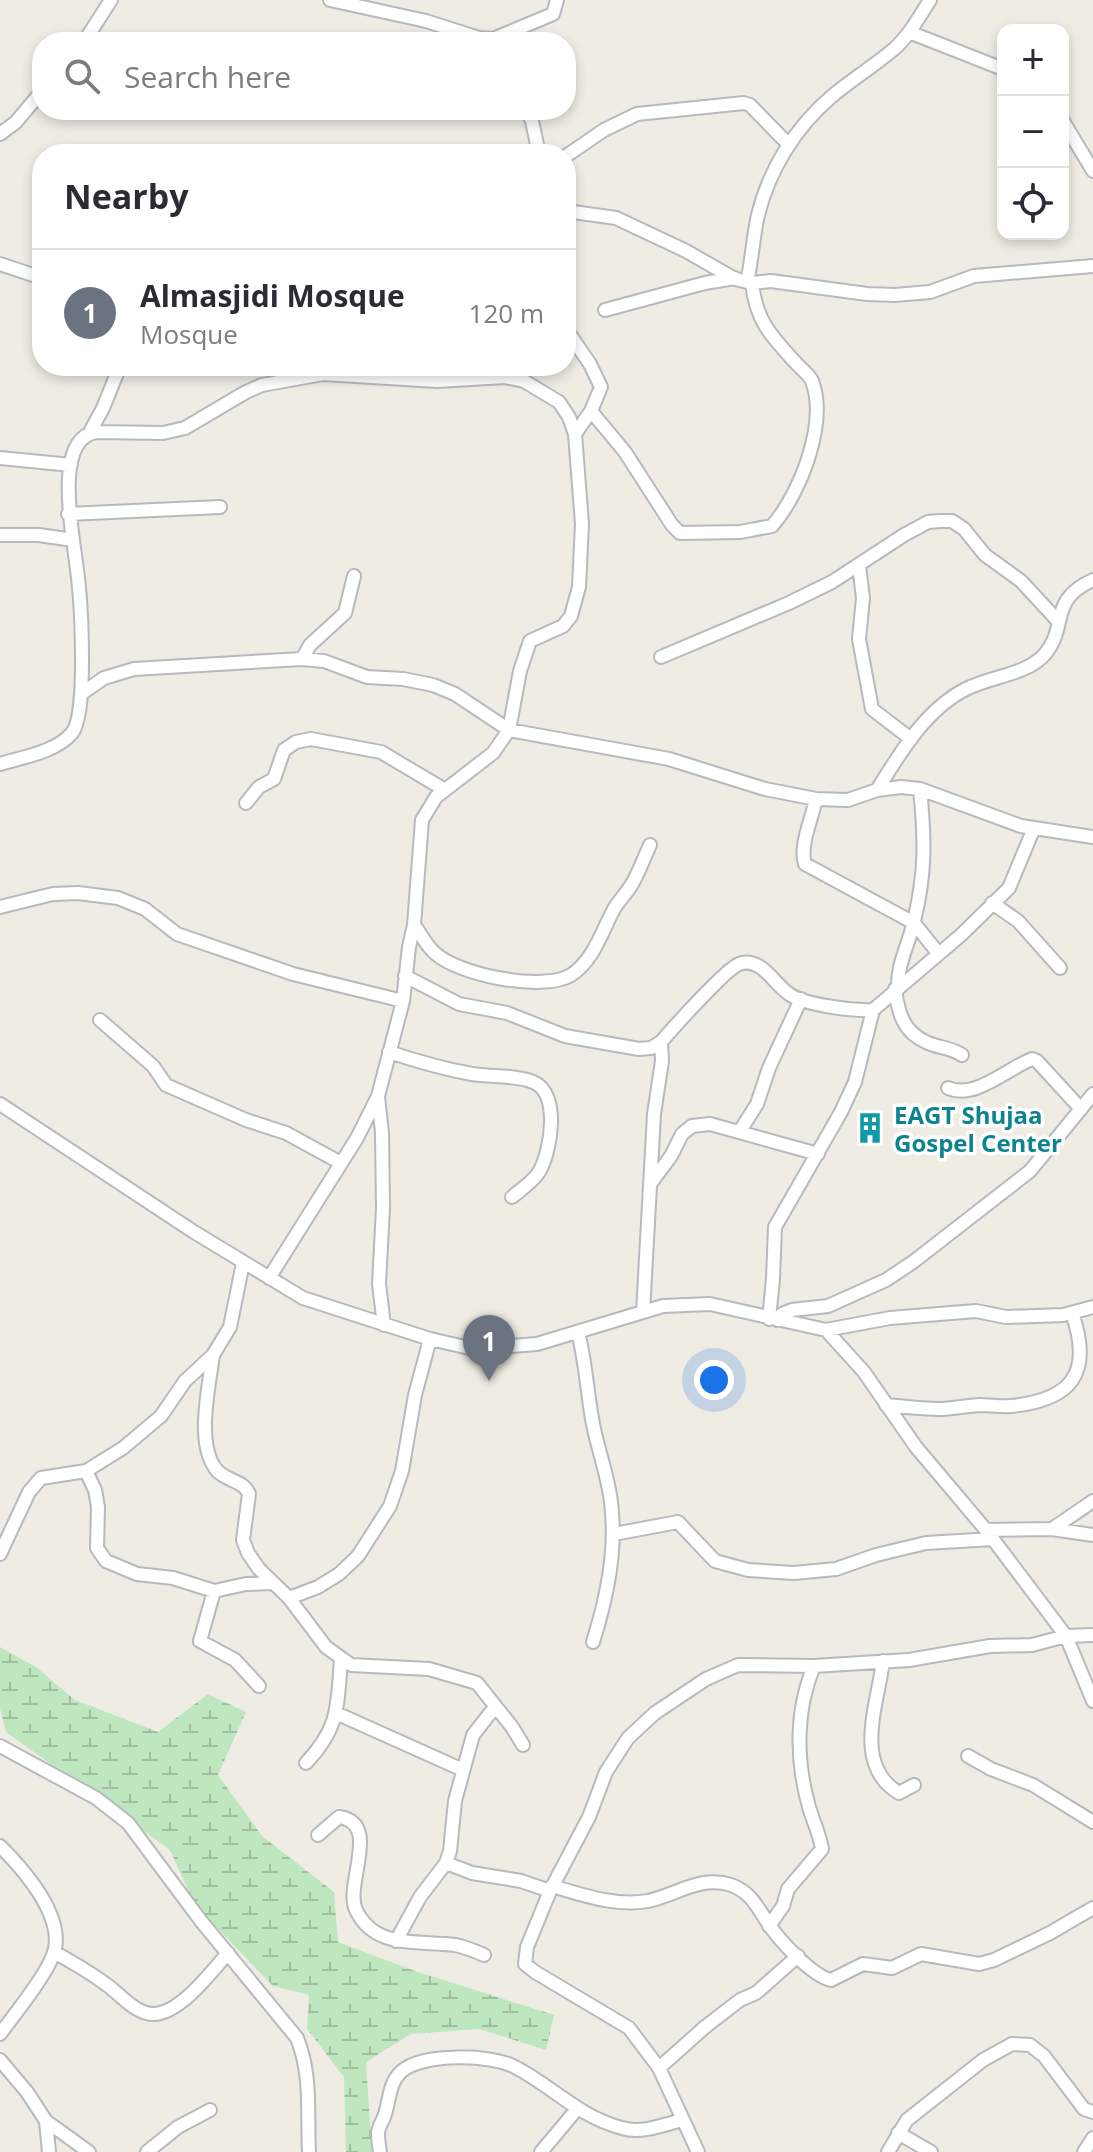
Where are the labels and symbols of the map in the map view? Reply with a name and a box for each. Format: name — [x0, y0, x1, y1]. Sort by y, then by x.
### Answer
place label: EAGT Shujaa Gospel Center — [894, 1098, 1062, 1159]
building icon: EAGT Shujaa Gospel Center — [853, 1111, 887, 1145]
pin: 1 — [463, 1315, 515, 1381]
your location — [694, 1360, 734, 1400]

